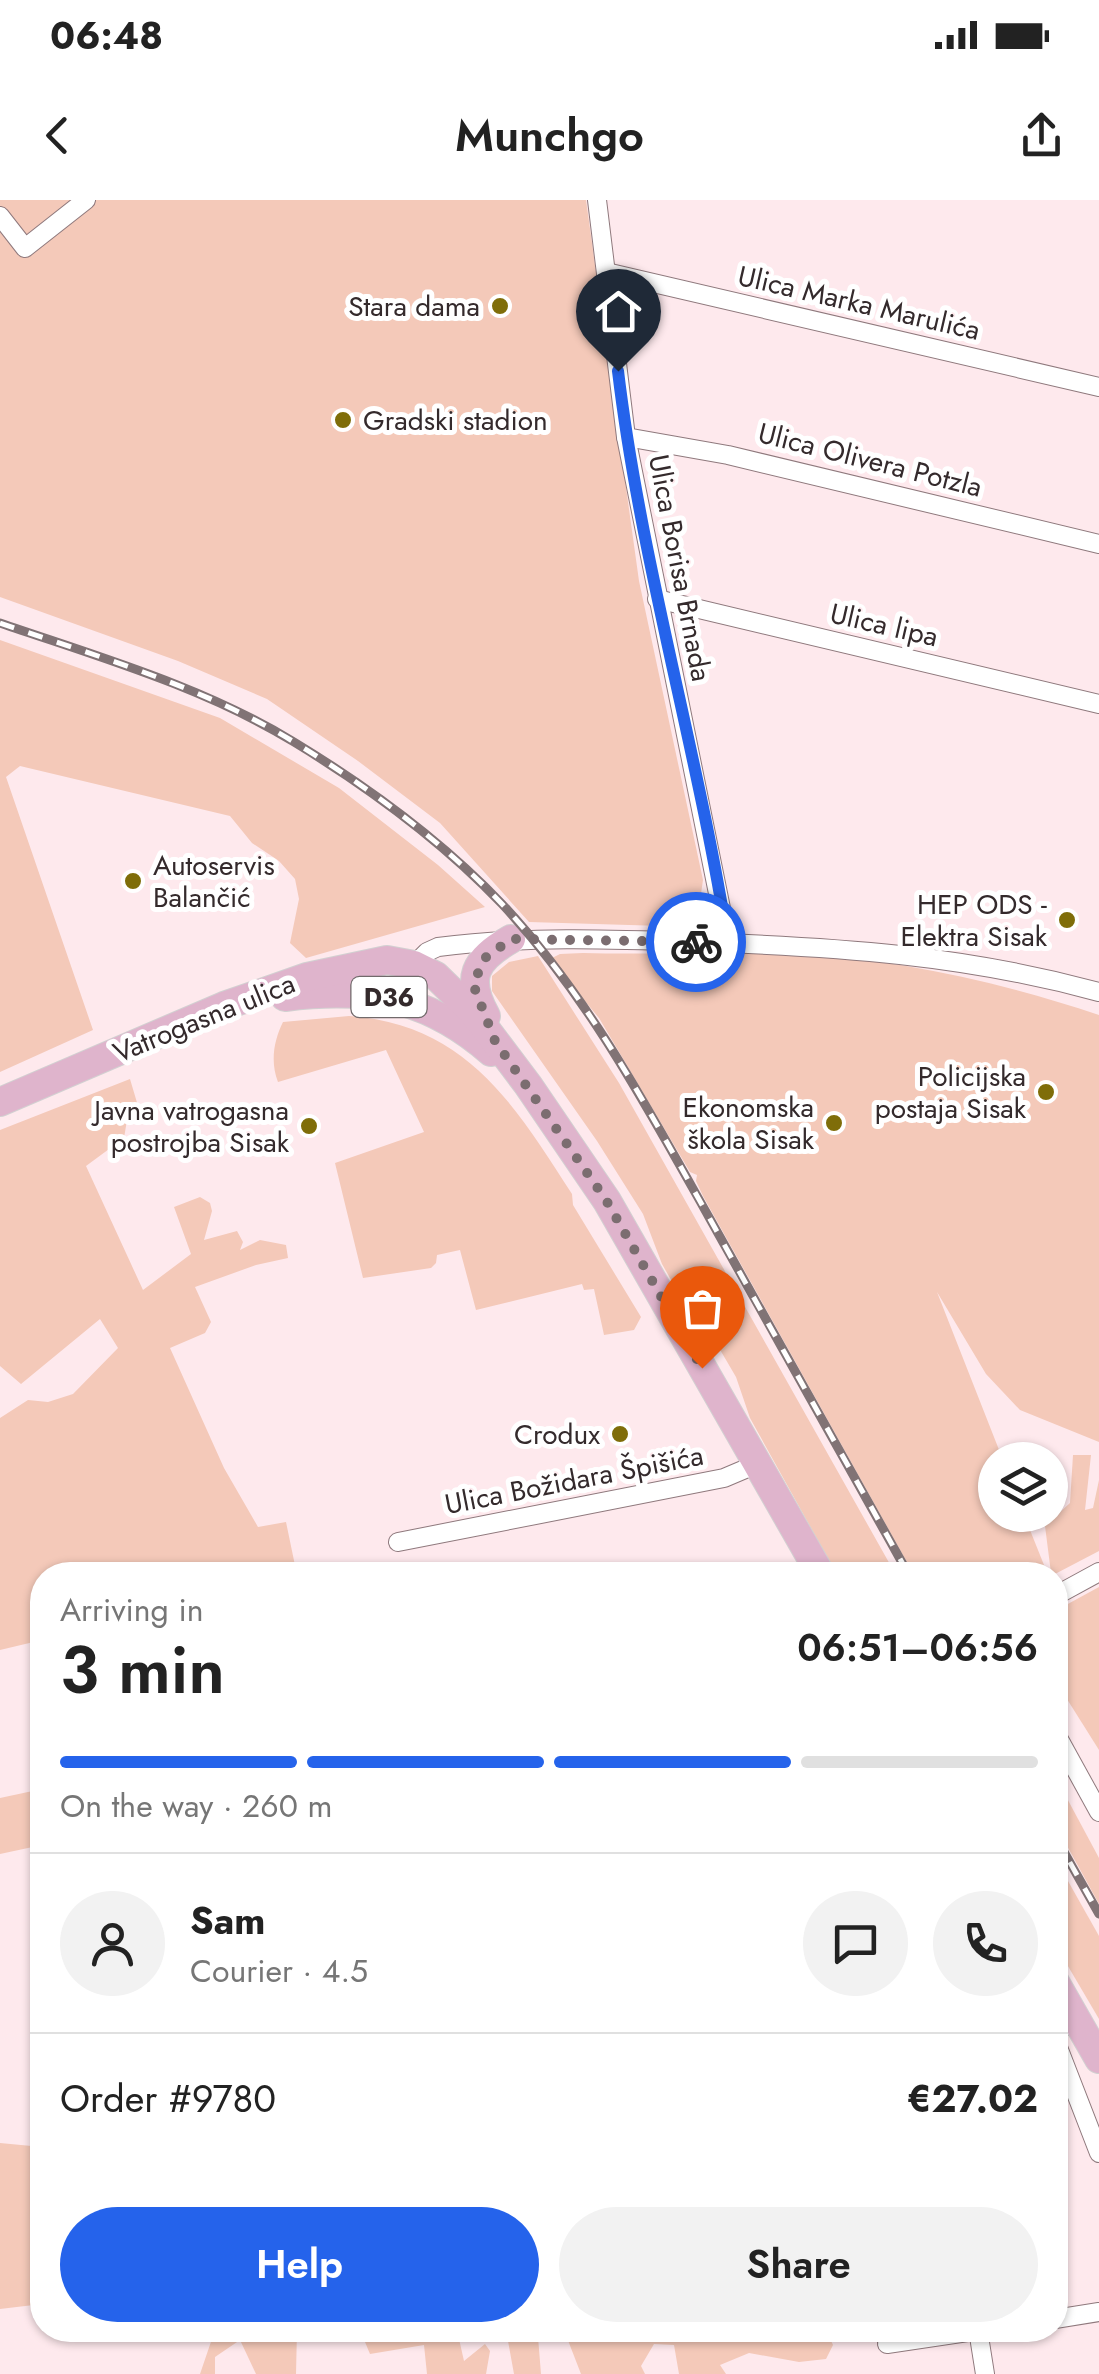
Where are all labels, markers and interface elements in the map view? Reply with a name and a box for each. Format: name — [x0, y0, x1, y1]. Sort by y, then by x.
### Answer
text: 06:48 — [50, 8, 163, 63]
text: Munchgo — [455, 103, 644, 168]
icon: back — [30, 108, 85, 163]
icon: share — [1014, 108, 1069, 163]
street label: Ulica Marka Marulića — [734, 255, 984, 351]
pin — [576, 269, 661, 372]
icon: home — [591, 284, 646, 339]
place label: Stara dama — [348, 286, 480, 327]
marker: Stara dama — [489, 295, 511, 317]
place label: Gradski stadion — [363, 400, 548, 441]
marker: Gradski stadion — [332, 409, 354, 431]
street label: Ulica Olivera Potzla — [754, 412, 986, 508]
street label: Ulica Borisa Brnada — [638, 451, 722, 685]
street label: Ulica lipa — [826, 593, 942, 657]
place label: Autoservis Balančić — [153, 845, 275, 918]
marker: Autoservis Balančić — [122, 870, 144, 892]
place label: HEP ODS - Elektra Sisak — [901, 884, 1048, 957]
courier — [646, 892, 746, 992]
marker: HEP ODS - Elektra Sisak — [1056, 909, 1078, 931]
icon: bike — [669, 915, 724, 970]
street label: Vatrogasna ulica — [107, 963, 301, 1073]
road number: D36 — [352, 977, 426, 1017]
place label: Policijska postaja Sisak — [875, 1056, 1027, 1129]
marker: Policijska postaja Sisak — [1035, 1081, 1057, 1103]
place label: Ekonomska škola Sisak — [683, 1087, 815, 1160]
place label: Javna vatrogasna postrojba Sisak — [90, 1090, 290, 1163]
marker: Ekonomska škola Sisak — [823, 1112, 845, 1134]
marker: Javna vatrogasna postrojba Sisak — [298, 1115, 320, 1137]
pin — [660, 1266, 745, 1369]
icon: bag — [675, 1281, 730, 1336]
place label: Crodux — [514, 1414, 600, 1455]
marker: Crodux — [609, 1423, 631, 1445]
street label: Ulica Božidara Špišića — [441, 1435, 707, 1525]
map controls — [978, 1442, 1068, 1532]
button: layers — [978, 1442, 1068, 1532]
text: Arriving in — [60, 1587, 204, 1633]
text: 06:51–06:56 — [797, 1620, 1038, 1675]
text: 3 min — [60, 1623, 225, 1717]
text: On the way · 260 m — [60, 1783, 333, 1829]
button: person — [60, 1891, 165, 1996]
button: chat — [803, 1891, 908, 1996]
button: phone — [933, 1891, 1038, 1996]
text: Sam — [190, 1893, 265, 1948]
text: Courier · 4.5 — [190, 1948, 368, 1994]
text: Order #9780 — [60, 2071, 276, 2126]
text: €27.02 — [907, 2071, 1038, 2126]
button: Help — [60, 2207, 539, 2322]
button: Share — [559, 2207, 1038, 2322]

